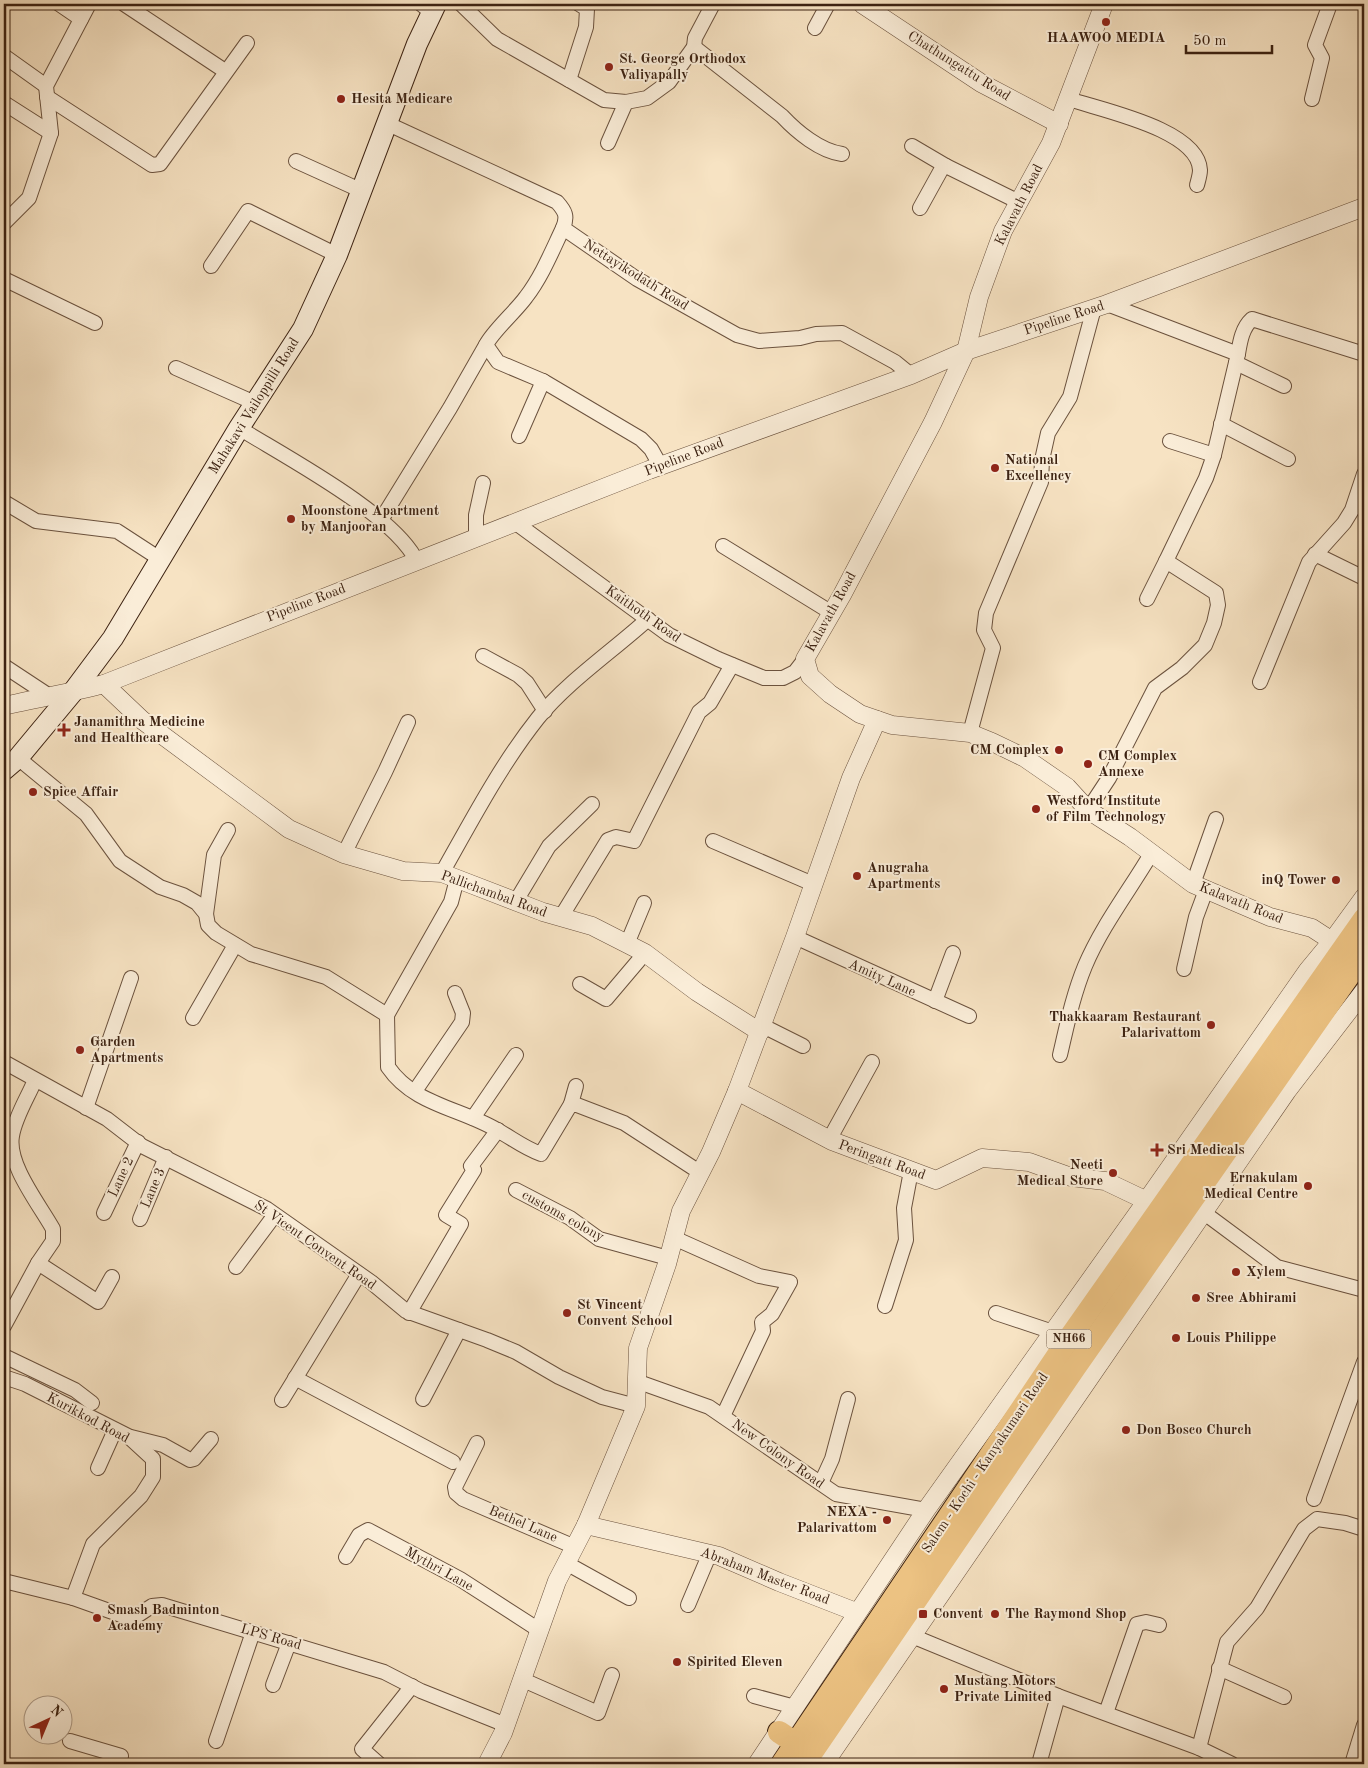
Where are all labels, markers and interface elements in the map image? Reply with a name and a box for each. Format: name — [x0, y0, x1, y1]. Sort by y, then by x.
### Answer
marker: HAAWOO MEDIA — [1100, 16, 1112, 28]
scale bar — [1186, 22, 1272, 54]
street label: Chathungattu Road — [905, 29, 1013, 103]
place label: HAAWOO MEDIA — [1047, 31, 1166, 45]
text: 50 m — [1193, 34, 1227, 49]
place label: St. George Orthodox Valiyapally — [619, 52, 746, 82]
marker: St. George Orthodox Valiyapally — [603, 61, 615, 73]
place label: Hesita Medicare — [351, 92, 453, 106]
marker: Hesita Medicare — [335, 93, 347, 105]
street label: Kalavath Road — [993, 162, 1045, 248]
street label: Nettayikodath Road — [581, 237, 691, 313]
street label: Pipeline Road — [1022, 298, 1106, 338]
street label: Mahakavi Vailoppilli Road — [206, 335, 302, 477]
street label: Pipeline Road — [642, 435, 726, 479]
place label: National Excellency — [1005, 453, 1072, 483]
marker: National Excellency — [989, 462, 1001, 474]
place label: Moonstone Apartment by Manjooran — [301, 504, 439, 534]
marker: Moonstone Apartment by Manjooran — [285, 513, 297, 525]
street label: Kalavath Road — [803, 570, 859, 654]
street label: Pipeline Road — [264, 581, 348, 625]
street label: Kaithoth Road — [603, 583, 683, 645]
place label: Janamithra Medicine and Healthcare — [74, 715, 205, 745]
marker: Janamithra Medicine and Healthcare — [58, 724, 70, 736]
place label: CM Complex — [970, 743, 1049, 757]
marker: CM Complex — [1053, 744, 1065, 756]
place label: CM Complex Annexe — [1098, 749, 1177, 779]
marker: CM Complex Annexe — [1082, 758, 1094, 770]
place label: Spice Affair — [43, 785, 118, 799]
marker: Spice Affair — [27, 786, 39, 798]
place label: Westford Institute of Film Technology — [1046, 794, 1166, 824]
marker: Westford Institute of Film Technology — [1030, 803, 1042, 815]
place label: Anugraha Apartments — [867, 861, 940, 891]
street label: Pallichambal Road — [439, 868, 549, 920]
marker: Anugraha Apartments — [851, 870, 863, 882]
place label: inQ Tower — [1261, 873, 1326, 887]
marker: inQ Tower — [1330, 874, 1342, 886]
street label: Kalavath Road — [1197, 880, 1285, 926]
street label: Amity Lane — [846, 957, 918, 999]
place label: Thakkaaram Restaurant Palarivattom — [1049, 1010, 1201, 1040]
marker: Thakkaaram Restaurant Palarivattom — [1205, 1019, 1217, 1031]
place label: Garden Apartments — [90, 1035, 163, 1065]
marker: Garden Apartments — [74, 1044, 86, 1056]
street label: Peringatt Road — [837, 1138, 927, 1182]
place label: Sri Medicals — [1167, 1143, 1245, 1157]
marker: Sri Medicals — [1151, 1144, 1163, 1156]
street label: Lane 2 — [106, 1155, 136, 1199]
place label: Neeti Medical Store — [1017, 1158, 1103, 1188]
street label: Lane 3 — [138, 1166, 168, 1210]
marker: Neeti Medical Store — [1107, 1167, 1119, 1179]
place label: Ernakulam Medical Centre — [1204, 1171, 1298, 1201]
marker: Ernakulam Medical Centre — [1302, 1180, 1314, 1192]
street label: customs colony — [520, 1188, 607, 1245]
street label: St Vicent Convent Road — [252, 1198, 378, 1292]
place label: Xylem — [1246, 1265, 1286, 1279]
marker: Xylem — [1230, 1266, 1242, 1278]
place label: Sree Abhirami — [1206, 1291, 1296, 1305]
marker: Sree Abhirami — [1190, 1292, 1202, 1304]
place label: St Vincent Convent School — [577, 1298, 673, 1328]
marker: St Vincent Convent School — [561, 1307, 573, 1319]
road number: NH66 — [1046, 1330, 1092, 1348]
place label: Louis Philippe — [1186, 1331, 1276, 1345]
marker: Louis Philippe — [1170, 1332, 1182, 1344]
street label: Salem - Kochi - Kanyakumari Road — [919, 1370, 1051, 1556]
street label: Kurikkod Road — [44, 1390, 132, 1446]
street label: New Colony Road — [729, 1417, 827, 1491]
place label: Don Bosco Church — [1136, 1423, 1252, 1437]
marker: Don Bosco Church — [1120, 1424, 1132, 1436]
street label: Bethel Lane — [487, 1503, 559, 1545]
place label: NEXA - Palarivattom — [797, 1505, 877, 1535]
marker: NEXA - Palarivattom — [881, 1514, 893, 1526]
street label: Mythri Lane — [403, 1545, 475, 1593]
street label: Abraham Master Road — [699, 1545, 831, 1607]
place label: Smash Badminton Academy — [107, 1603, 220, 1633]
place label: Convent — [933, 1607, 983, 1621]
place label: The Raymond Shop — [1005, 1607, 1126, 1621]
marker: Convent — [917, 1608, 929, 1620]
marker: The Raymond Shop — [989, 1608, 1001, 1620]
marker: Smash Badminton Academy — [91, 1612, 103, 1624]
street label: LPS Road — [239, 1622, 303, 1652]
place label: Spirited Eleven — [687, 1655, 783, 1669]
marker: Spirited Eleven — [671, 1656, 683, 1668]
place label: Mustang Motors Private Limited — [954, 1674, 1056, 1704]
marker: Mustang Motors Private Limited — [938, 1683, 950, 1695]
north arrow — [22, 1696, 72, 1746]
text: N — [48, 1703, 65, 1720]

